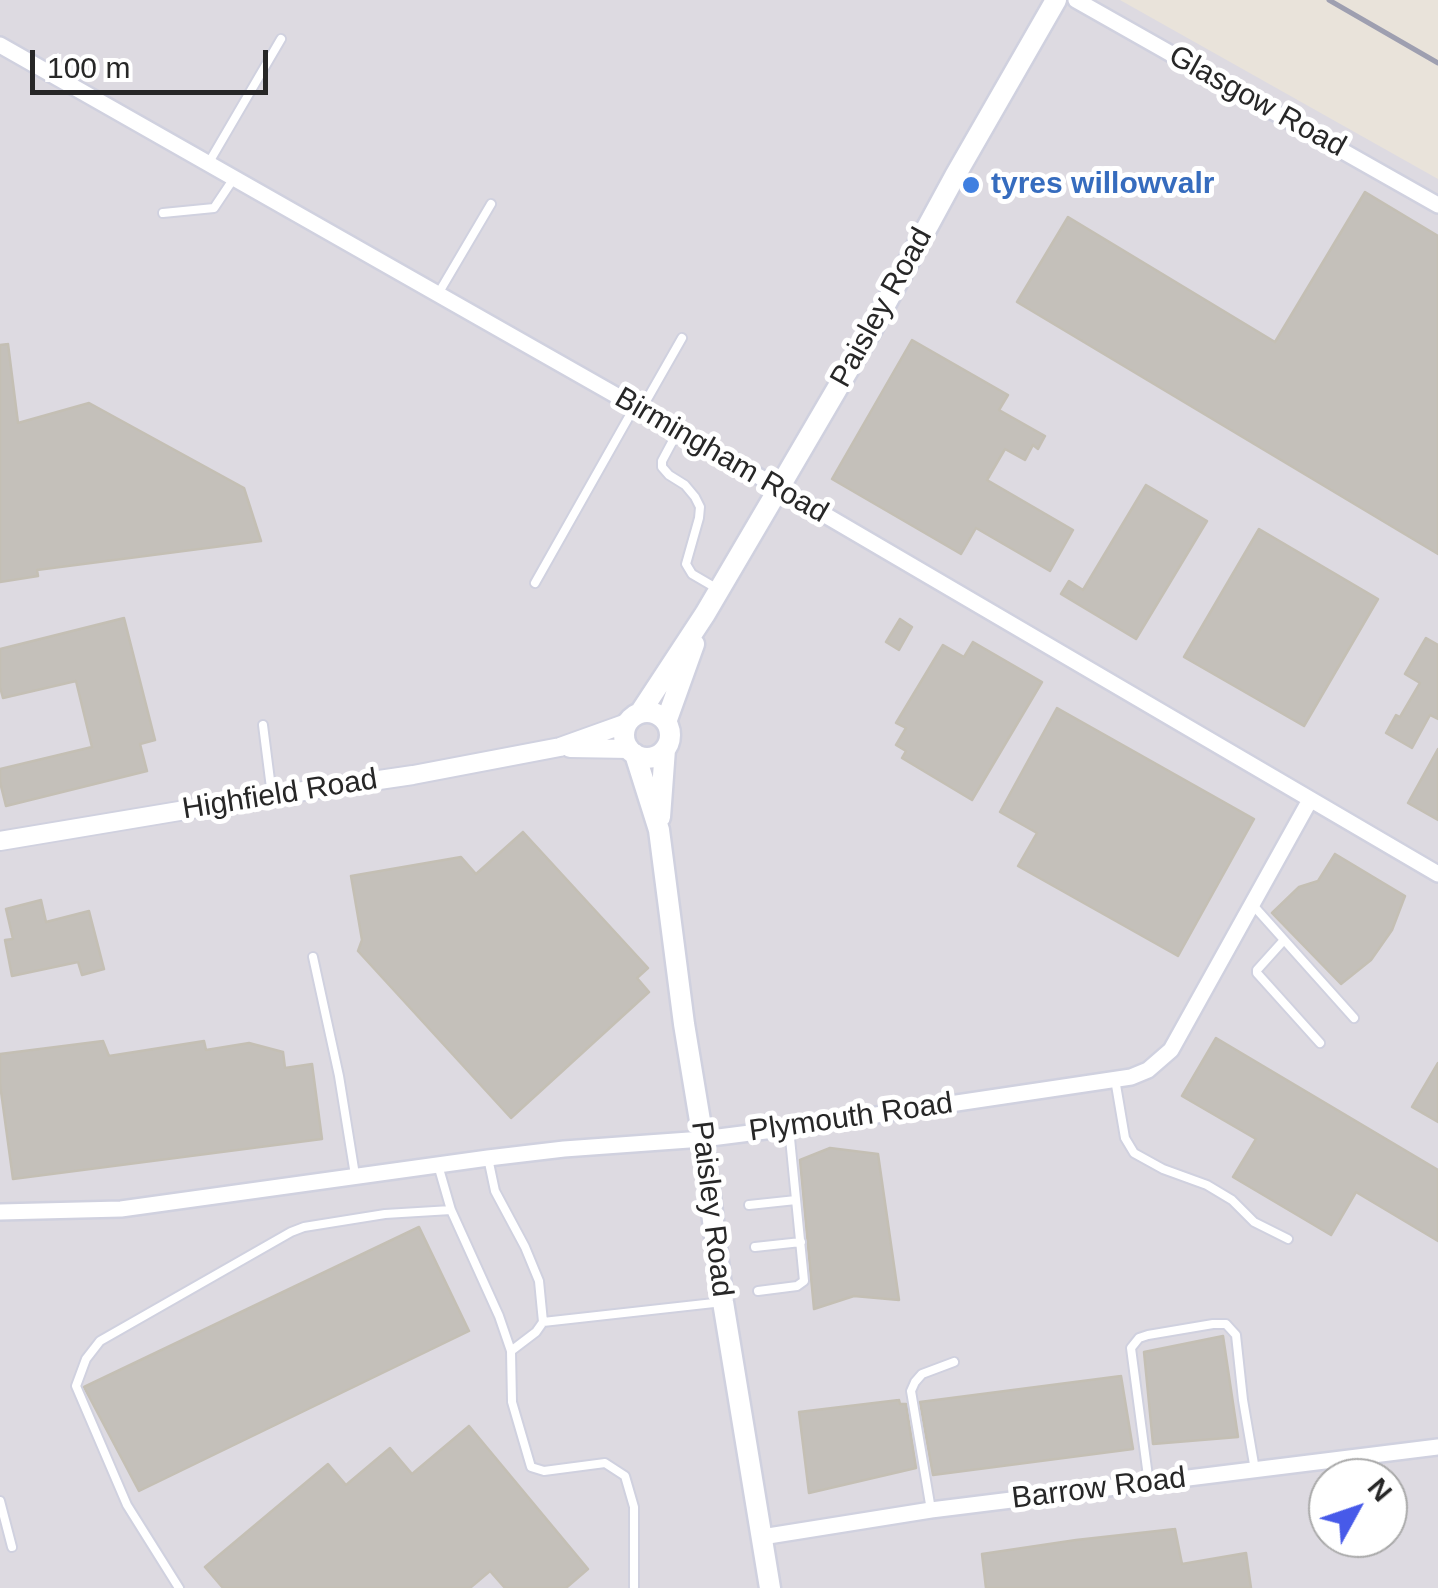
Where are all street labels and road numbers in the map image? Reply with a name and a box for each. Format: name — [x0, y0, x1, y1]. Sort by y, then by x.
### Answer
street label: Glasgow Road — [1162, 39, 1352, 165]
street label: Paisley Road — [823, 222, 941, 394]
street label: Birmingham Road — [608, 380, 834, 532]
street label: Highfield Road — [180, 762, 380, 828]
street label: Plymouth Road — [747, 1086, 955, 1150]
street label: Paisley Road — [682, 1119, 740, 1299]
street label: Barrow Road — [1010, 1460, 1188, 1518]

